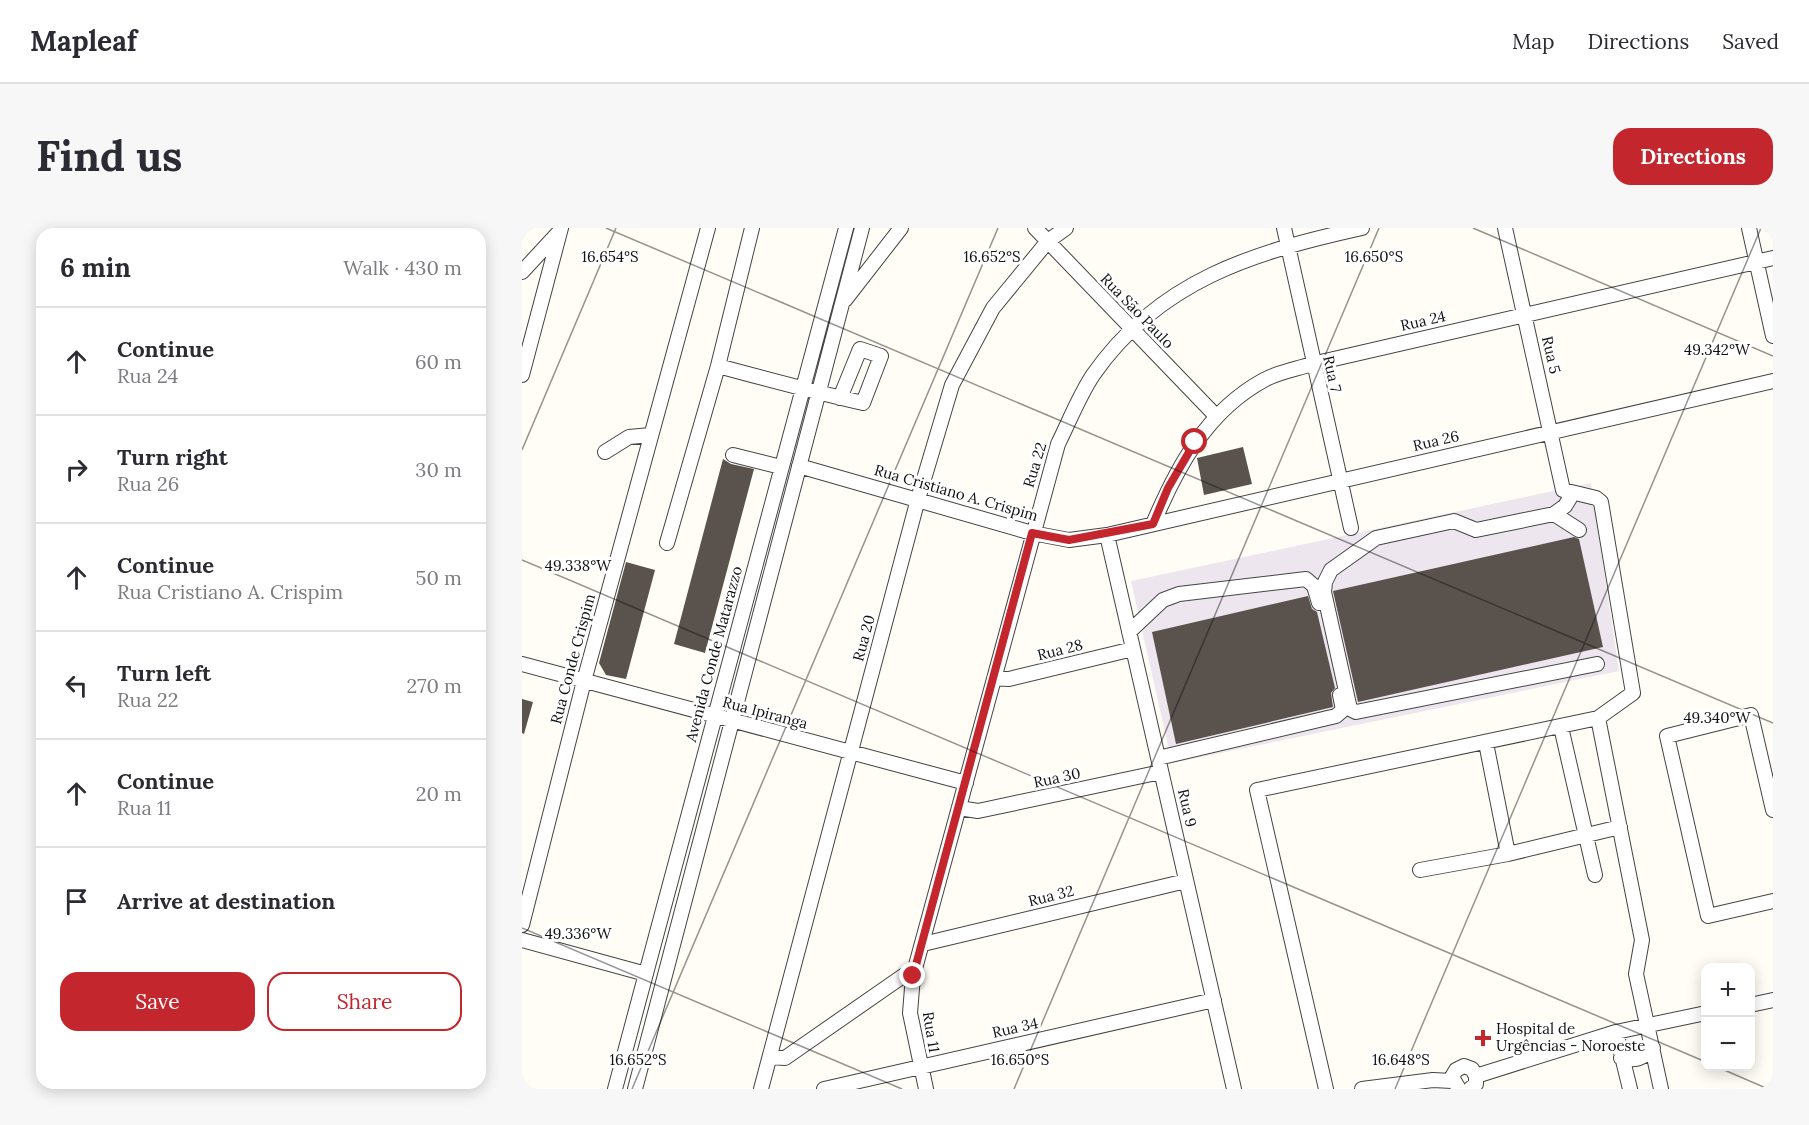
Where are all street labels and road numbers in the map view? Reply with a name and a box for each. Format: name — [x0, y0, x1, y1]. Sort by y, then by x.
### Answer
street label: Rua São Paulo — [1097, 269, 1178, 352]
street label: Rua 24 — [1398, 306, 1447, 335]
street label: Rua 5 — [1538, 334, 1565, 376]
street label: Rua 7 — [1319, 354, 1346, 394]
street label: Rua 26 — [1411, 426, 1461, 455]
street label: Rua 22 — [1019, 440, 1050, 490]
street label: Rua Cristiano A. Crispim — [872, 460, 1040, 525]
street label: Avenida Conde Matarazzo — [681, 564, 746, 745]
street label: Rua Conde Crispim — [546, 592, 599, 726]
street label: Rua 20 — [848, 613, 879, 663]
street label: Rua 28 — [1035, 635, 1085, 664]
street label: Rua Ipiranga — [721, 692, 810, 733]
street label: Rua 30 — [1032, 763, 1082, 792]
street label: Rua 9 — [1174, 787, 1201, 829]
street label: Rua 32 — [1026, 881, 1076, 910]
street label: Rua 11 — [919, 1010, 944, 1054]
street label: Rua 34 — [990, 1013, 1040, 1042]

